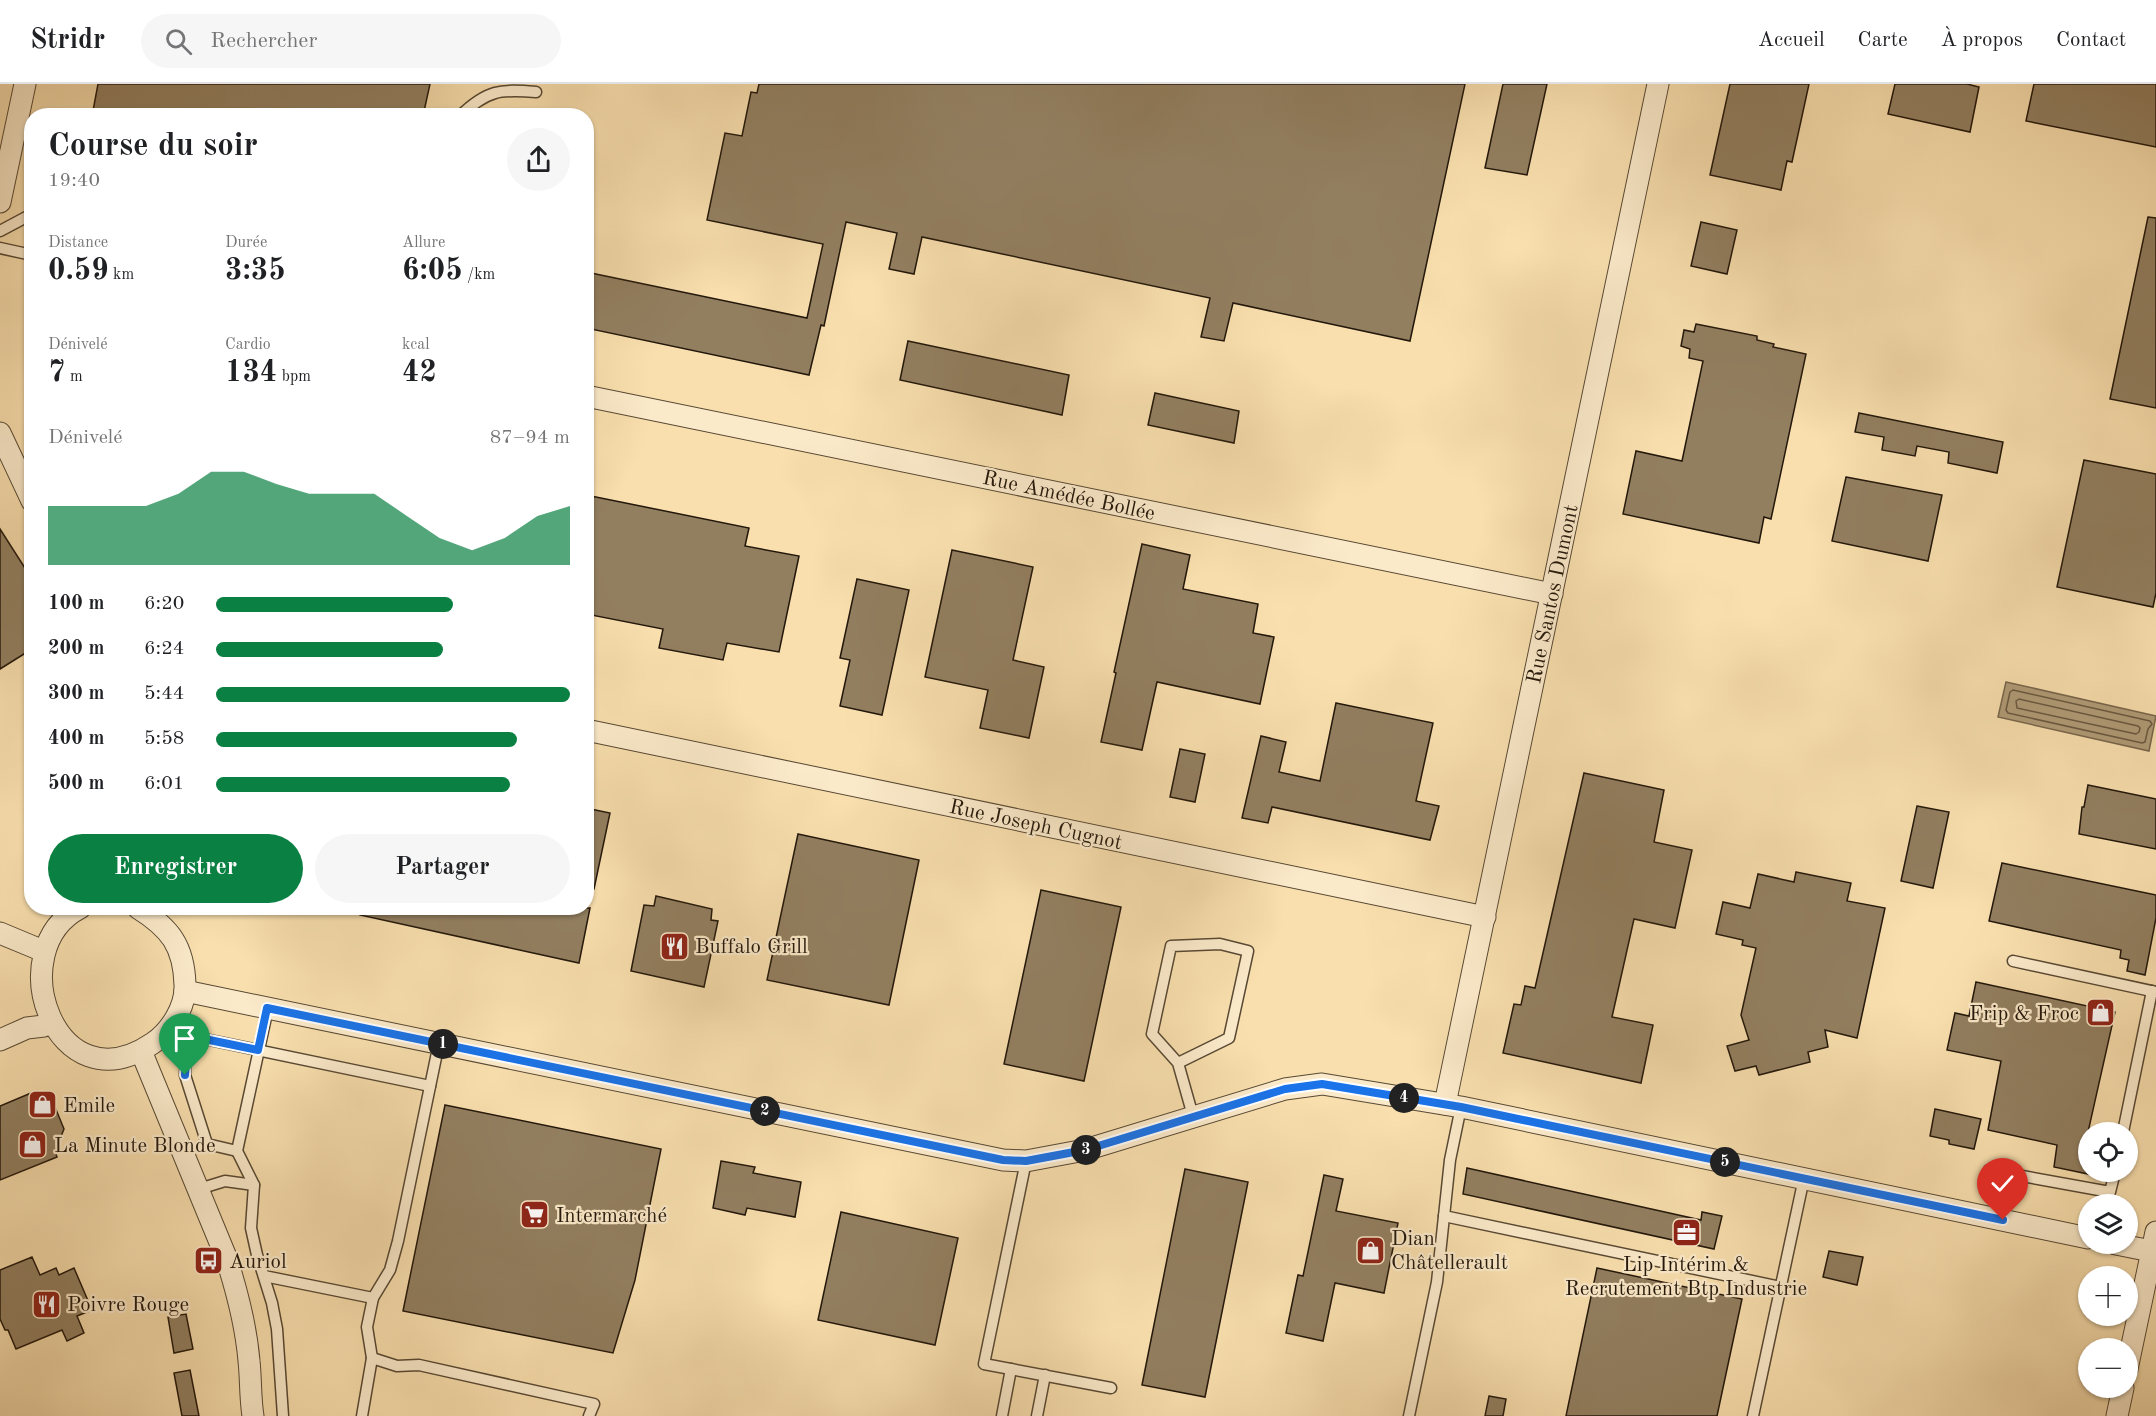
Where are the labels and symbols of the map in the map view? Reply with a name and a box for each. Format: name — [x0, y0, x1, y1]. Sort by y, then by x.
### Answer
street label: Rue Amédée Bollée — [980, 468, 1157, 525]
street label: Rue Santos Dumont — [1524, 503, 1583, 686]
street label: Rue Joseph Cugnot — [947, 797, 1124, 854]
restaurant icon: Buffalo Grill — [658, 930, 690, 962]
place label: Buffalo Grill — [695, 937, 808, 958]
shop icon: Frip & Froc — [2084, 997, 2116, 1029]
place label: Frip & Froc — [1969, 1004, 2079, 1025]
pin — [159, 1013, 210, 1075]
pin: 1 — [428, 1029, 458, 1059]
pin: 4 — [1389, 1083, 1419, 1113]
shop icon: Emile — [26, 1089, 58, 1121]
place label: Emile — [63, 1096, 115, 1117]
pin: 2 — [750, 1096, 780, 1126]
shop icon: La Minute Blonde — [17, 1129, 49, 1161]
pin: 3 — [1071, 1135, 1101, 1165]
place label: La Minute Blonde — [54, 1136, 216, 1157]
pin: 5 — [1710, 1147, 1740, 1177]
pin — [1977, 1158, 2028, 1220]
supermarket icon: Intermarché — [519, 1199, 551, 1231]
place label: Intermarché — [556, 1206, 667, 1227]
office icon: Lip Intérim & Recrutement Btp Industrie — [1670, 1217, 1702, 1249]
place label: Dian Châtellerault — [1391, 1229, 1508, 1274]
shop icon: Dian Châtellerault — [1354, 1234, 1386, 1266]
bus stop icon: Auriol — [192, 1245, 224, 1277]
place label: Auriol — [229, 1252, 287, 1273]
place label: Lip Intérim & Recrutement Btp Industrie — [1565, 1255, 1807, 1300]
restaurant icon: Poivre Rouge — [30, 1288, 62, 1320]
place label: Poivre Rouge — [67, 1295, 189, 1316]

